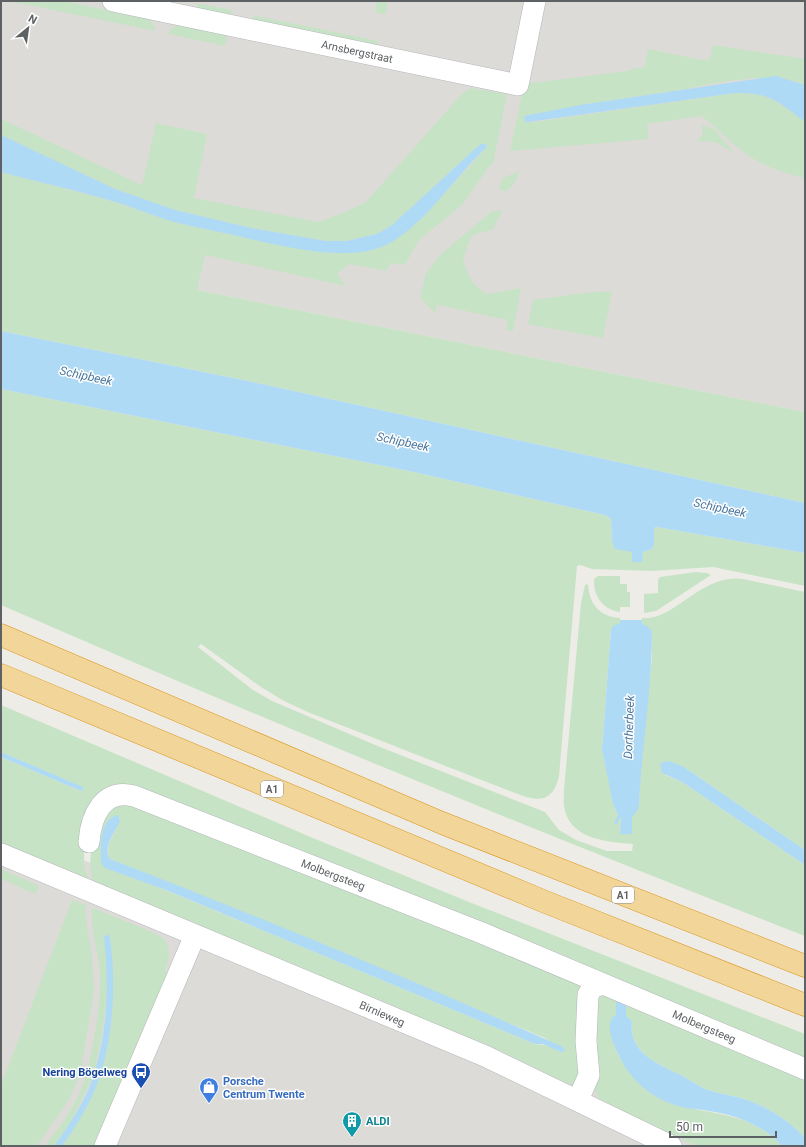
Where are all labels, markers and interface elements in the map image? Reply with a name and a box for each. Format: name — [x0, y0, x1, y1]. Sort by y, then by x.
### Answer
north arrow — [8, 8, 48, 48]
text: N — [26, 12, 39, 27]
street label: Arnsbergstraat — [320, 38, 394, 66]
water label: Schipbeek — [58, 364, 115, 389]
water label: Schipbeek — [375, 430, 432, 455]
water label: Schipbeek — [692, 496, 749, 521]
water label: Dortherbeek — [621, 694, 637, 759]
road number: A1 — [261, 781, 283, 797]
street label: Molbergsteeg — [299, 857, 367, 893]
road number: A1 — [612, 887, 634, 903]
street label: Birnieweg — [357, 999, 407, 1029]
street label: Molbergsteeg — [670, 1008, 738, 1046]
bus stop icon: Nering Bögelweg — [130, 1061, 152, 1089]
place label: Nering Bögelweg — [43, 1066, 127, 1079]
place label: Porsche Centrum Twente — [223, 1075, 305, 1101]
shop icon: Porsche Centrum Twente — [198, 1076, 220, 1104]
building icon: ALDI — [341, 1110, 363, 1138]
scale bar — [670, 1113, 776, 1139]
place label: ALDI — [366, 1115, 390, 1128]
text: 50 m — [676, 1120, 703, 1134]

